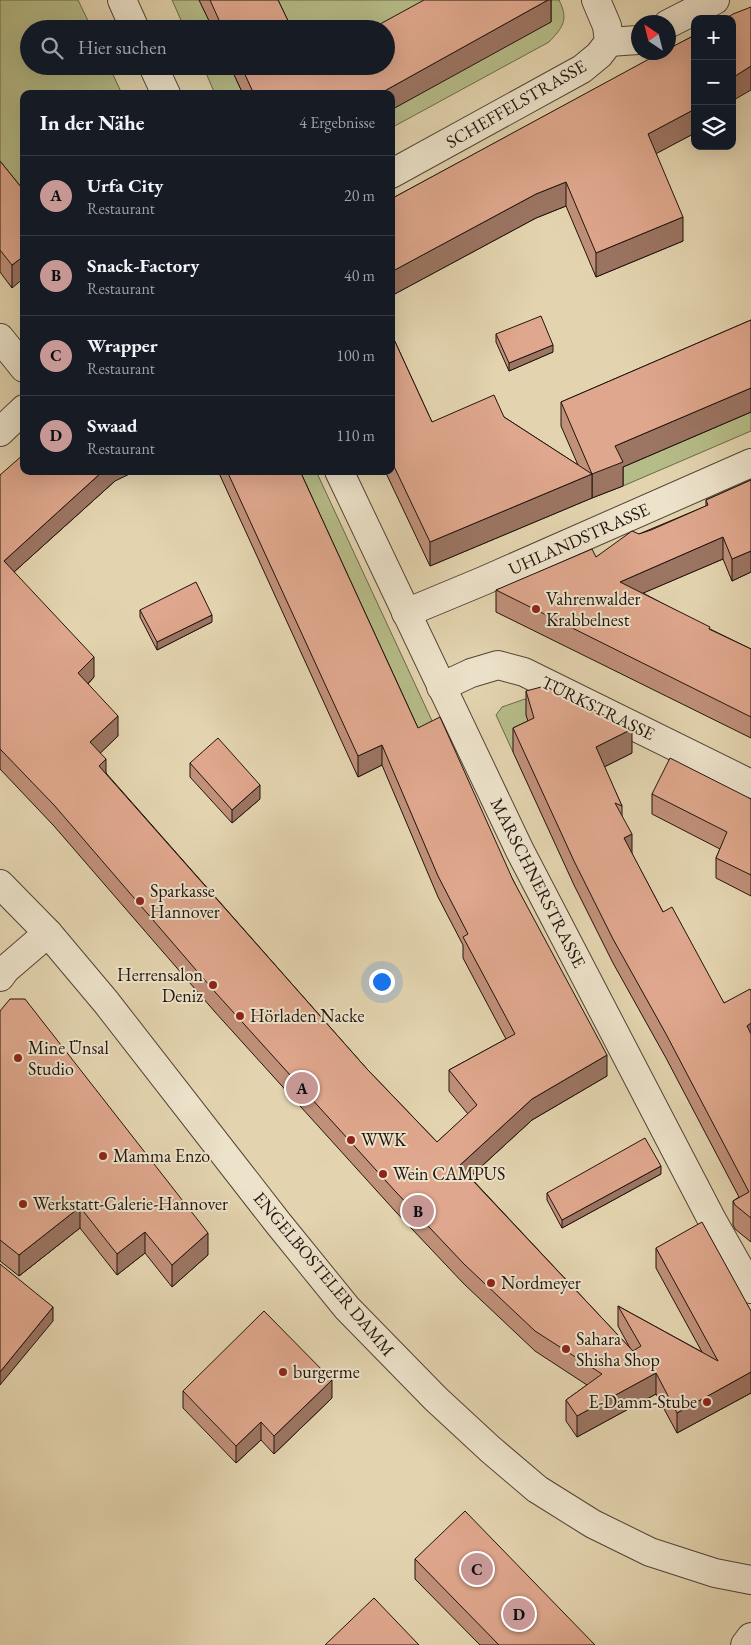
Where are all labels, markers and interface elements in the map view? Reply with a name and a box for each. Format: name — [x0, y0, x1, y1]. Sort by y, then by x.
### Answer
north arrow — [631, 15, 676, 60]
map controls — [691, 15, 736, 150]
button: + — [691, 15, 736, 60]
search box — [20, 20, 395, 75]
icon: search — [38, 34, 66, 62]
text: Hier suchen — [78, 35, 167, 60]
street label: SCHEFFELSTRASSE — [441, 54, 590, 153]
button: − — [691, 60, 736, 105]
button: layers — [691, 105, 736, 150]
text: In der Nähe — [40, 109, 145, 136]
text: 4 Ergebnisse — [299, 112, 375, 133]
text: Urfa City — [87, 173, 163, 198]
text: A — [50, 185, 62, 206]
text: 20 m — [344, 185, 375, 206]
text: Restaurant — [87, 198, 155, 219]
text: Snack-Factory — [87, 253, 199, 278]
text: B — [51, 265, 61, 286]
text: 40 m — [344, 265, 375, 286]
text: Restaurant — [87, 278, 155, 299]
text: Wrapper — [87, 333, 158, 358]
text: C — [50, 345, 62, 366]
text: 100 m — [336, 345, 375, 366]
text: Restaurant — [87, 358, 155, 379]
text: Swaad — [87, 413, 137, 438]
text: D — [50, 425, 62, 446]
text: 110 m — [336, 425, 375, 446]
text: Restaurant — [87, 438, 155, 459]
street label: UHLANDSTRASSE — [505, 497, 653, 580]
place label: Vahrenwalder Krabbelnest — [546, 587, 641, 631]
marker: Vahrenwalder Krabbelnest — [530, 603, 542, 615]
street label: TÜRKSTRASSE — [538, 670, 659, 745]
street label: MARSCHNERSTRASSE — [486, 794, 591, 972]
place label: Sparkasse Hannover — [150, 879, 220, 923]
marker: Sparkasse Hannover — [134, 895, 146, 907]
place label: Herrensalon Deniz — [117, 963, 203, 1007]
your location — [369, 969, 395, 995]
marker: Herrensalon Deniz — [207, 979, 219, 991]
place label: Hörladen Nacke — [250, 1004, 364, 1027]
marker: Hörladen Nacke — [234, 1010, 246, 1022]
place label: Mine Ünsal Studio — [28, 1036, 109, 1080]
marker: Mine Ünsal Studio — [12, 1052, 24, 1064]
pin: A — [286, 1069, 318, 1107]
place label: WWK — [361, 1128, 407, 1151]
marker: WWK — [345, 1134, 357, 1146]
place label: Mamma Enzo — [113, 1144, 210, 1167]
marker: Mamma Enzo — [97, 1150, 109, 1162]
place label: Wein CAMPUS — [393, 1162, 505, 1185]
marker: Wein CAMPUS — [377, 1168, 389, 1180]
street label: ENGELBOSTELER DAMM — [249, 1187, 400, 1361]
place label: Werkstatt-Galerie-Hannover — [33, 1192, 228, 1215]
pin: B — [402, 1192, 434, 1230]
marker: Werkstatt-Galerie-Hannover — [17, 1198, 29, 1210]
place label: Nordmeyer — [501, 1271, 581, 1294]
marker: Nordmeyer — [485, 1277, 497, 1289]
place label: Sahara Shisha Shop — [576, 1327, 660, 1371]
marker: Sahara Shisha Shop — [560, 1343, 572, 1355]
place label: burgerme — [293, 1360, 360, 1383]
marker: burgerme — [277, 1366, 289, 1378]
place label: E-Damm-Stube — [588, 1390, 697, 1413]
marker: E-Damm-Stube — [701, 1396, 713, 1408]
pin: C — [461, 1550, 493, 1588]
pin: D — [503, 1595, 535, 1633]

